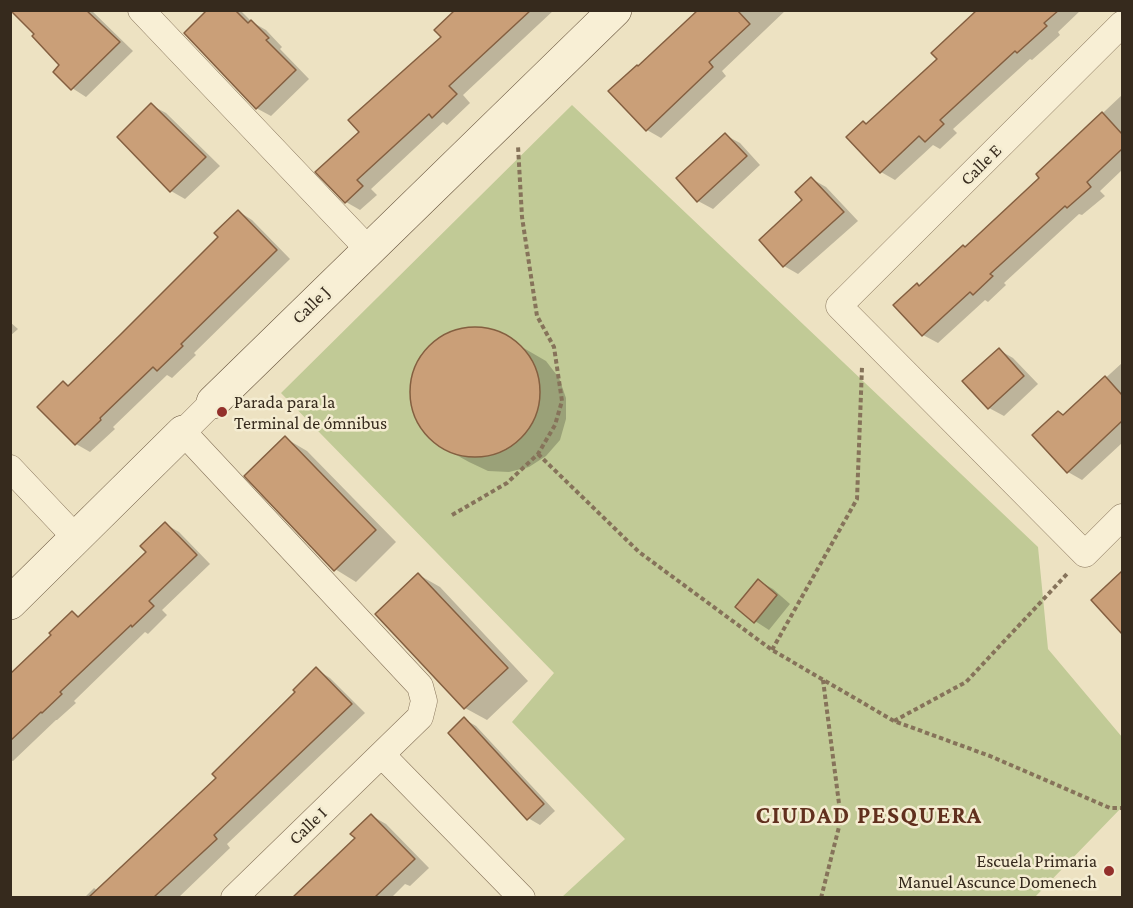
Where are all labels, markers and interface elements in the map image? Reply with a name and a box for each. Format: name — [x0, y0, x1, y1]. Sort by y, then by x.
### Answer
street label: Calle E — [956, 140, 1006, 190]
street label: Calle J — [287, 281, 335, 329]
place label: Parada para la Terminal de ómnibus — [234, 391, 387, 434]
marker: Parada para la Terminal de ómnibus — [215, 405, 229, 419]
district label: CIUDAD PESQUERA — [756, 802, 982, 830]
street label: Calle I — [284, 803, 332, 849]
place label: Escuela Primaria Manuel Ascunce Domenech — [898, 850, 1097, 892]
marker: Escuela Primaria Manuel Ascunce Domenech — [1102, 864, 1116, 878]

